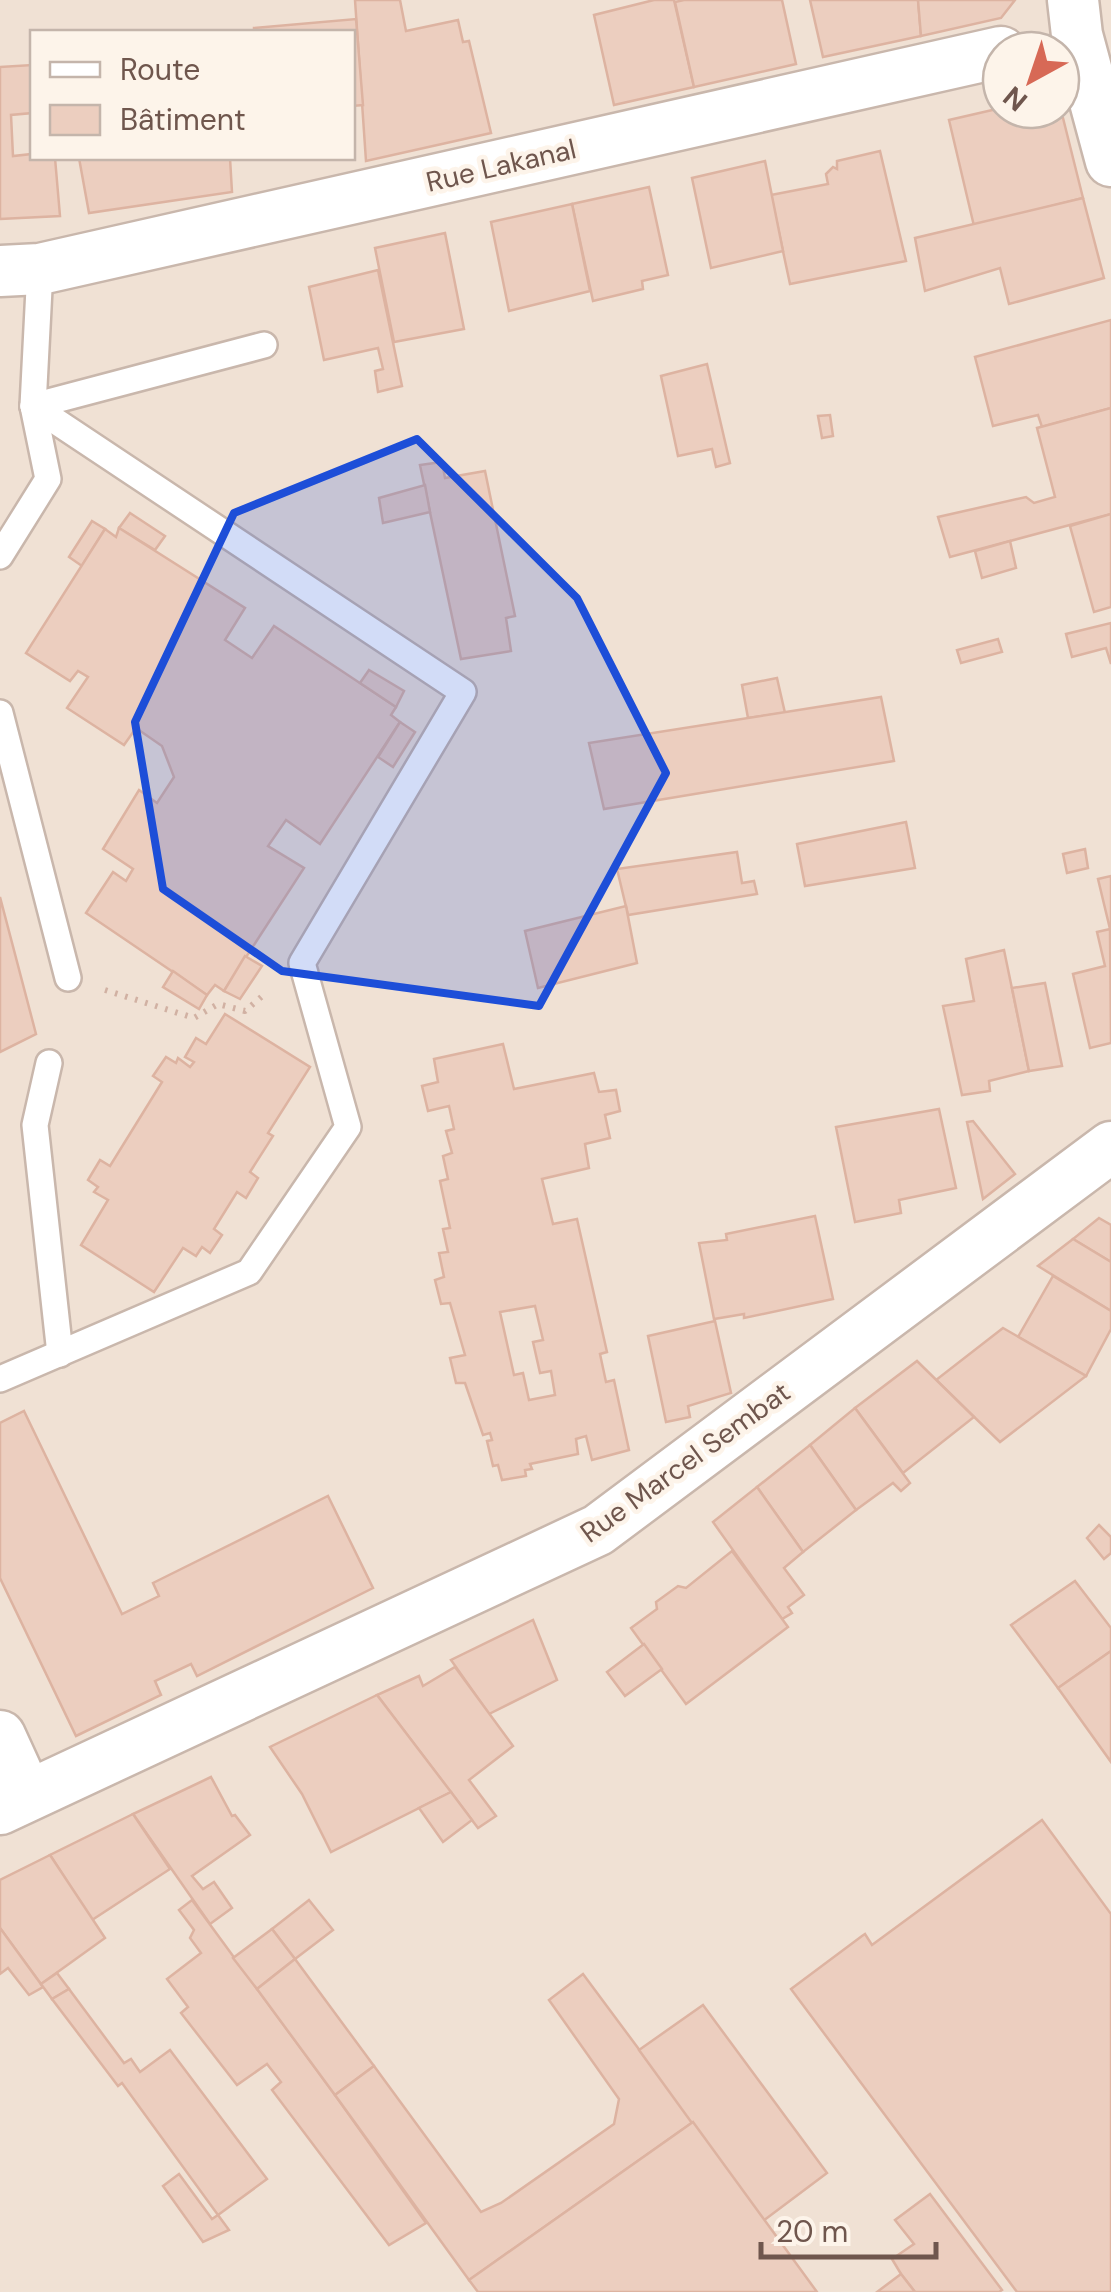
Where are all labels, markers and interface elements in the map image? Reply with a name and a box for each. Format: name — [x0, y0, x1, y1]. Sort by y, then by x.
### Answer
legend — [30, 30, 355, 160]
north arrow — [981, 30, 1081, 130]
text: Route — [120, 50, 200, 89]
text: N — [996, 78, 1035, 120]
text: Bâtiment — [120, 100, 246, 139]
street label: Rue Lakanal — [423, 130, 580, 201]
street label: Rue Marcel Sembat — [573, 1374, 798, 1551]
scale bar — [761, 2197, 936, 2259]
text: 20 m — [776, 2212, 848, 2251]

